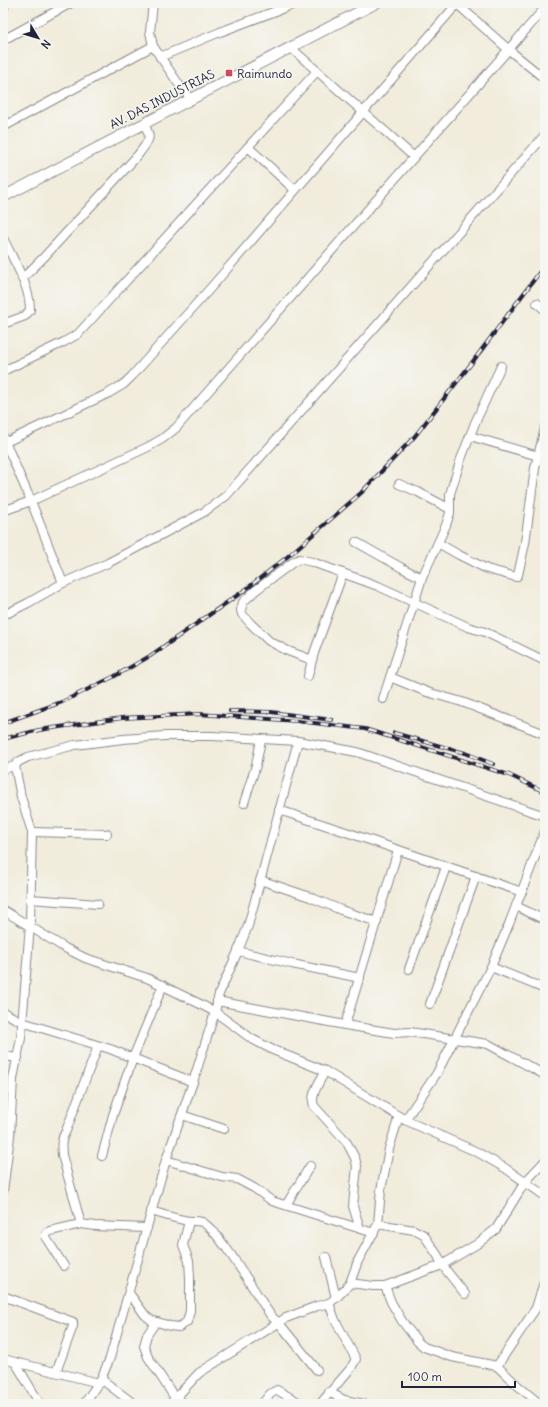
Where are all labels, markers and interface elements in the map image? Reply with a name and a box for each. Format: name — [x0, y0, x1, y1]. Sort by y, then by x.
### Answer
north arrow — [18, 18, 58, 58]
text: N — [38, 37, 54, 51]
street label: AV. DAS INDUSTRIAS — [107, 66, 217, 132]
place label: Raimundo — [237, 66, 293, 81]
marker: Raimundo — [224, 68, 234, 78]
scale bar — [402, 1363, 515, 1389]
text: 100 m — [408, 1369, 442, 1384]

